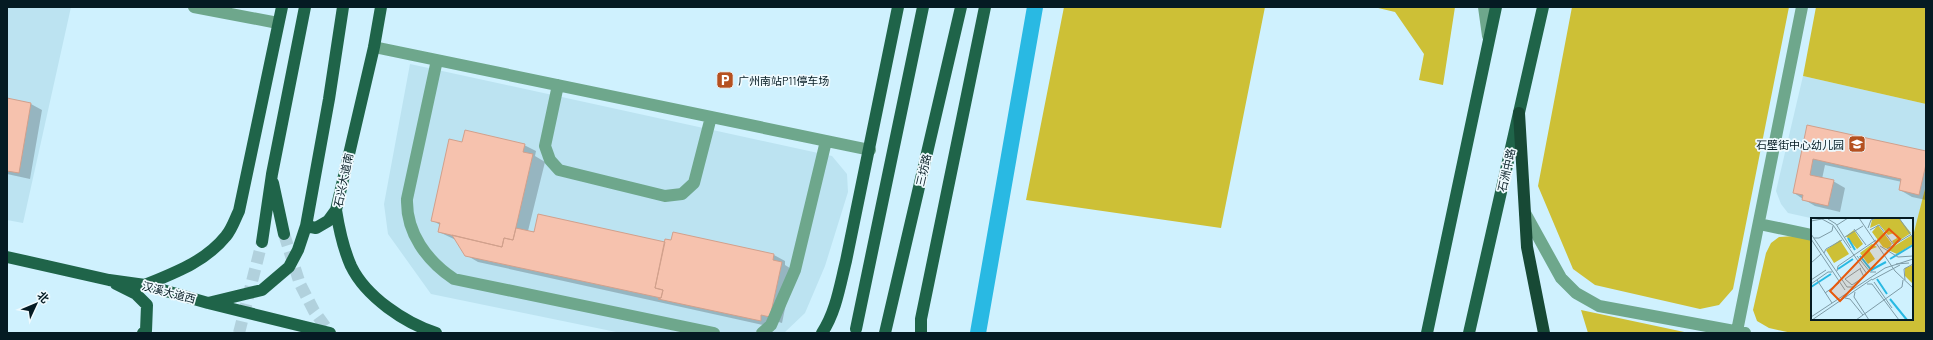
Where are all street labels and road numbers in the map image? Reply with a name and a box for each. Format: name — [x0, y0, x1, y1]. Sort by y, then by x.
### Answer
street label: 石洲中路 — [1495, 147, 1517, 193]
street label: 石兴大道南 — [331, 152, 355, 208]
street label: 三坊路 — [913, 152, 933, 188]
street label: 汉溪大道西 — [141, 279, 197, 305]

